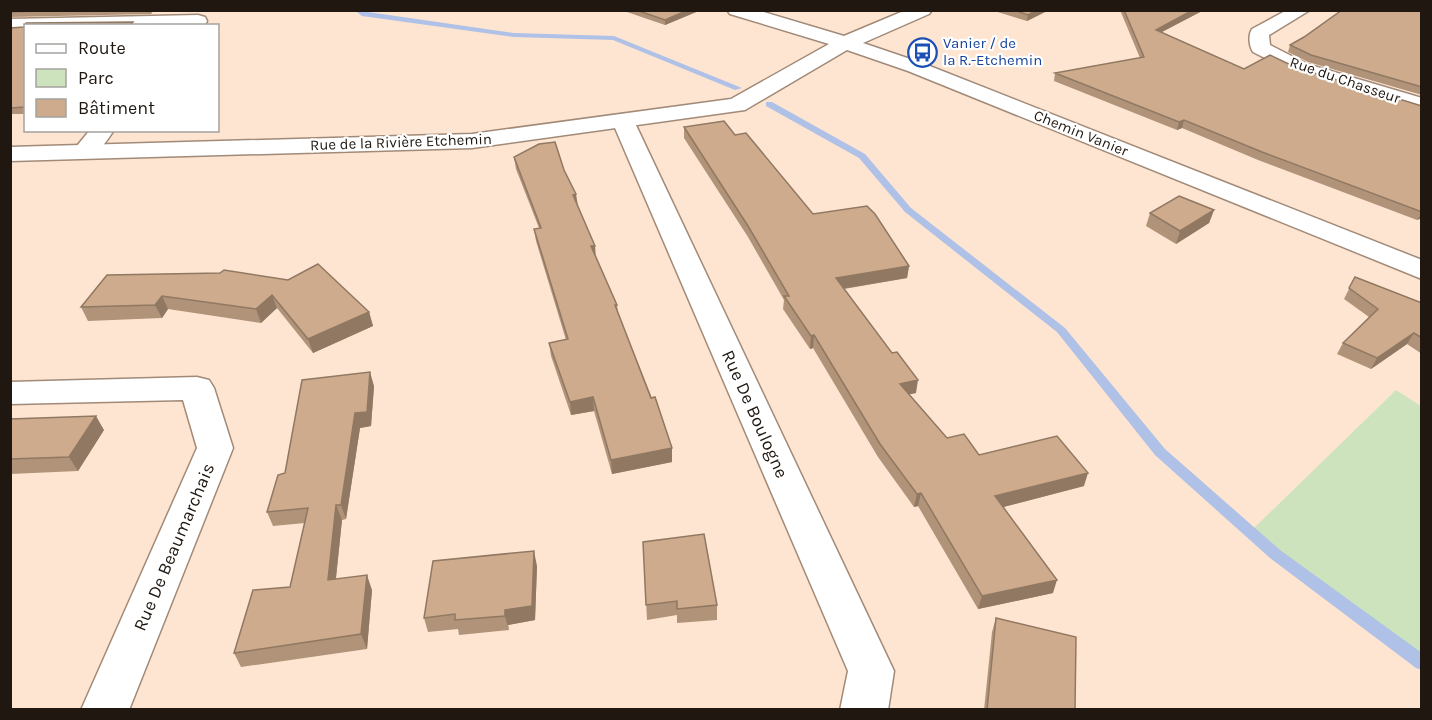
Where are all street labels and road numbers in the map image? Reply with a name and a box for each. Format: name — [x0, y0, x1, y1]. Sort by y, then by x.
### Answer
street label: Rue du Chasseur — [1287, 53, 1403, 108]
street label: Chemin Vanier — [1031, 106, 1131, 160]
street label: Rue de la Rivière Etchemin — [310, 130, 492, 154]
street label: Rue De Boulogne — [717, 347, 793, 481]
street label: Rue De Beaumarchais — [129, 460, 219, 634]

